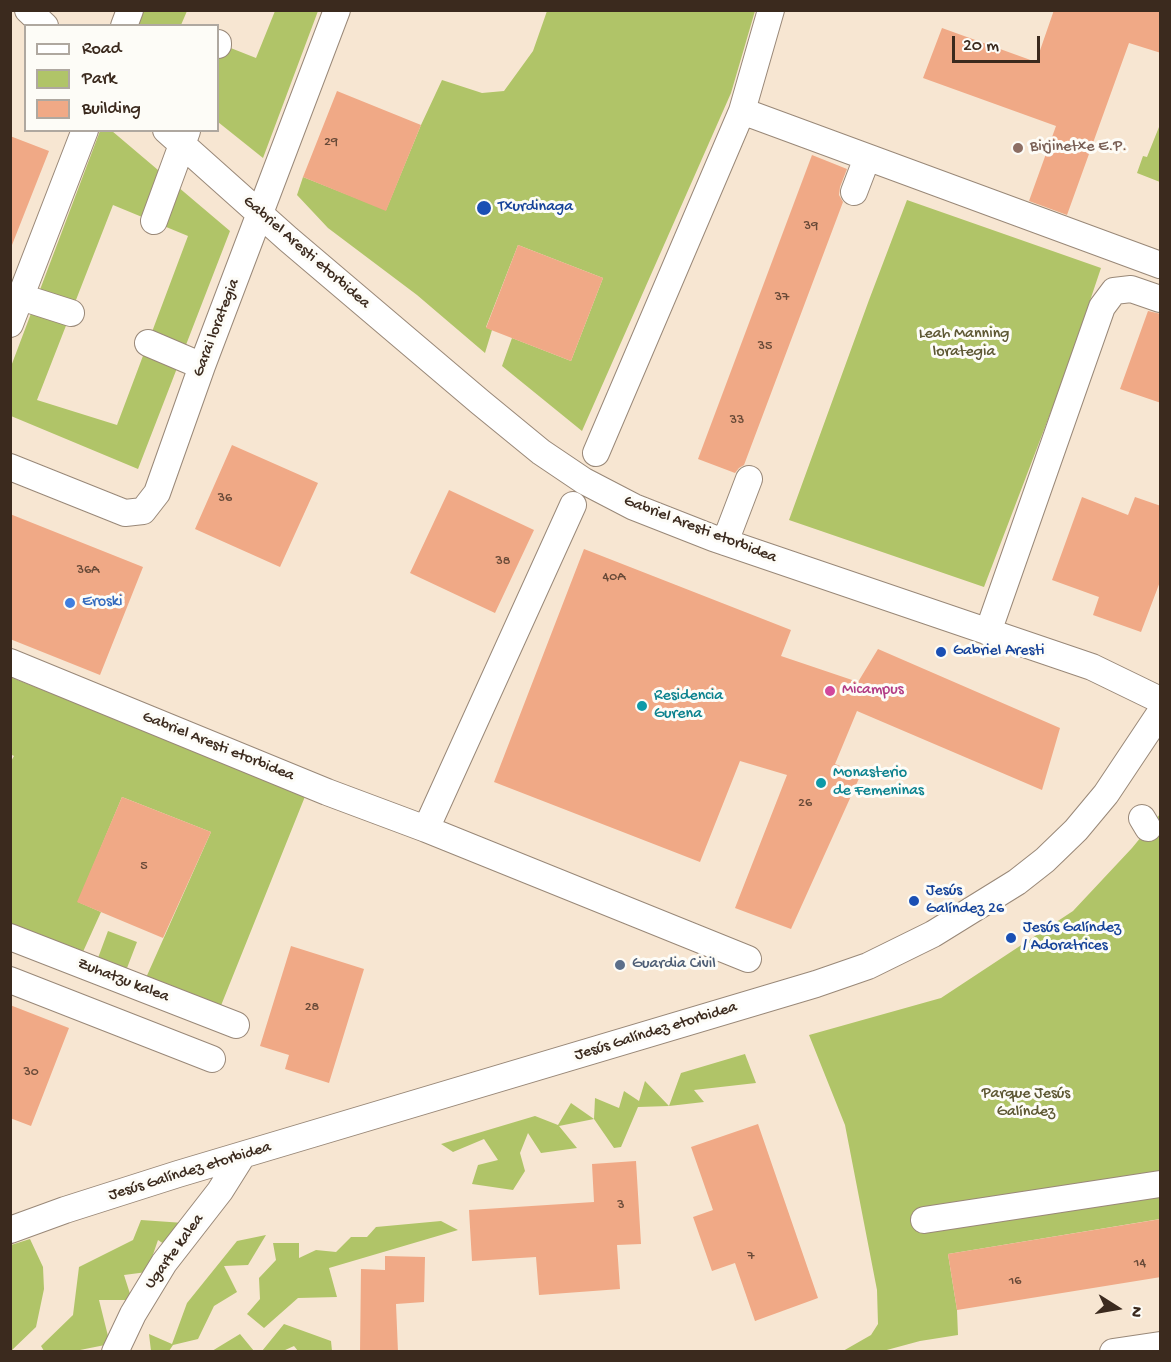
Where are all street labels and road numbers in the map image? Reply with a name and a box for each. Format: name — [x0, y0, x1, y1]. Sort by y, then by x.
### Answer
street label: Gabriel Aresti etorbidea — [238, 192, 374, 314]
street label: Garai lorategia — [190, 276, 244, 380]
street label: Gabriel Aresti etorbidea — [621, 492, 779, 568]
street label: Gabriel Aresti etorbidea — [139, 708, 297, 786]
street label: Zuhatzu kalea — [74, 955, 172, 1007]
street label: Jesús Galíndez etorbidea — [572, 998, 740, 1066]
street label: Jesús Galíndez etorbidea — [106, 1138, 274, 1206]
street label: Ugarte kalea — [141, 1211, 209, 1293]

